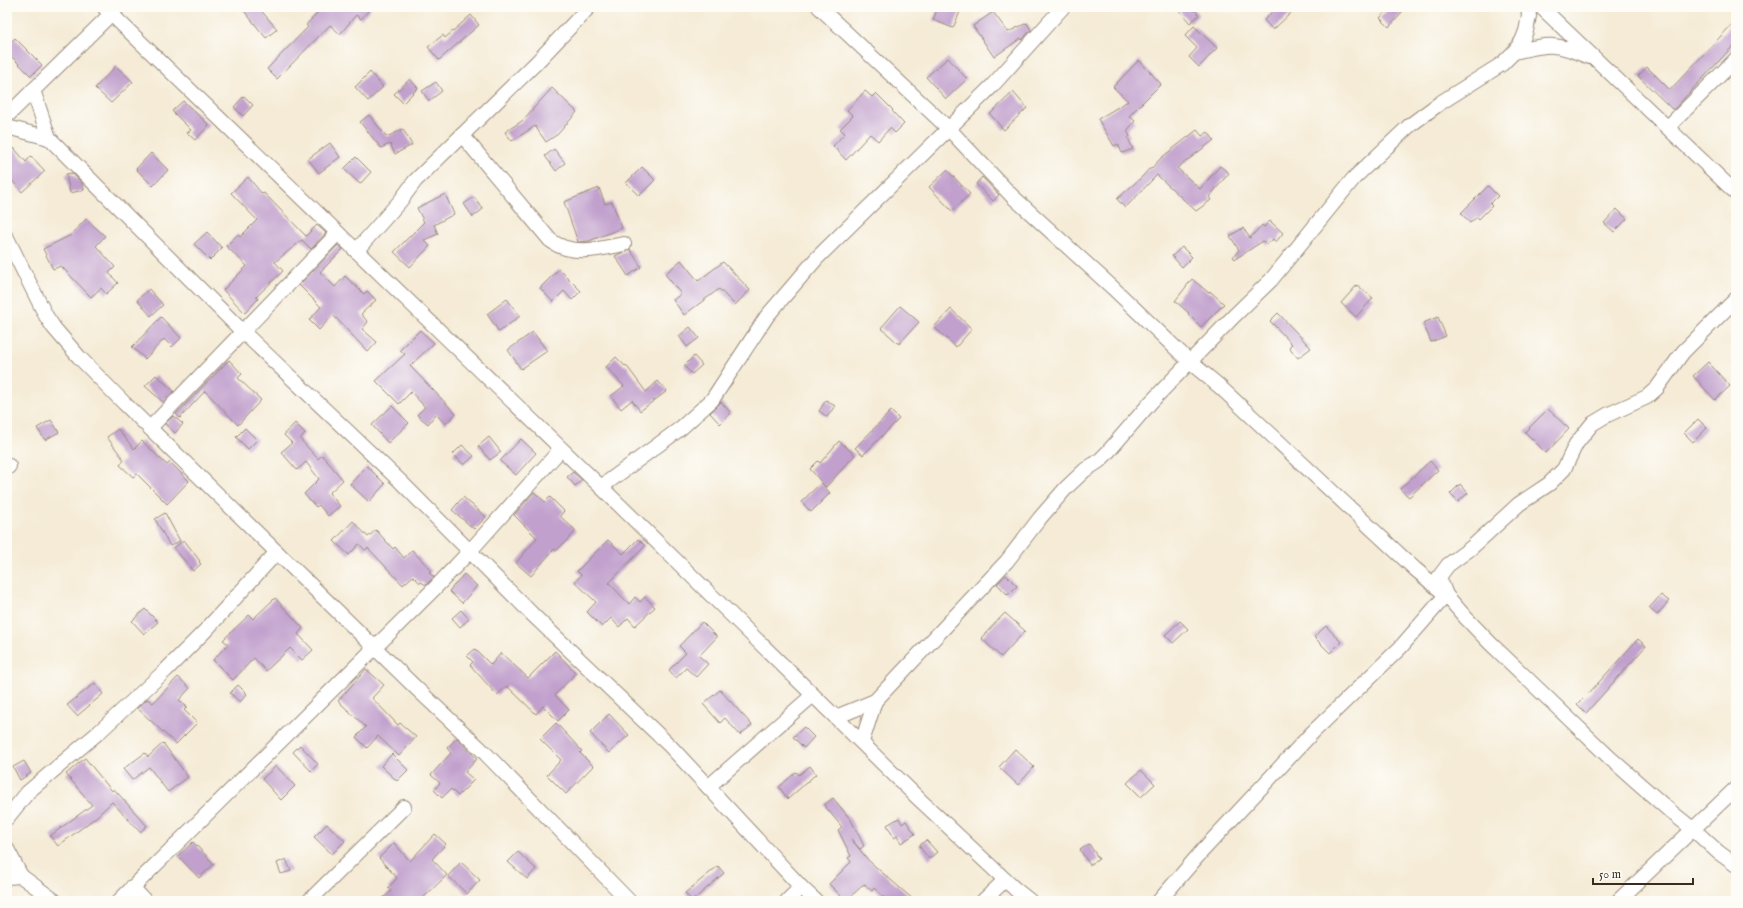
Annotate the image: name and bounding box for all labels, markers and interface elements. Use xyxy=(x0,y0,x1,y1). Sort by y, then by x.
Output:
scale bar xyxy=(1593,860,1693,886)
text: 50 m xyxy=(1599,867,1621,882)

